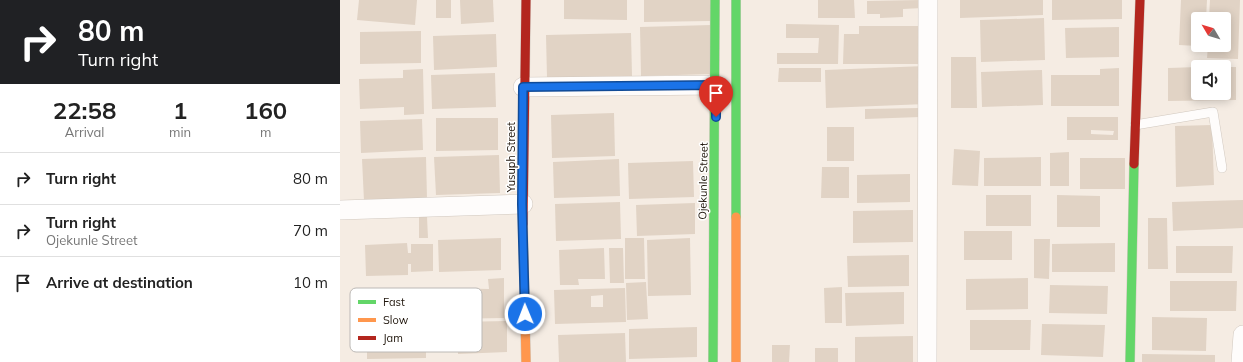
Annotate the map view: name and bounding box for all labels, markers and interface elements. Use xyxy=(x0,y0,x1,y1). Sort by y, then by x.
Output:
north arrow xyxy=(1191,12,1231,52)
map controls xyxy=(1191,12,1231,100)
text: 80 m xyxy=(78,13,144,48)
icon: right xyxy=(12,16,64,68)
text: Turn right xyxy=(78,48,158,71)
button: sound xyxy=(1191,60,1231,100)
pin xyxy=(699,76,733,117)
icon: arrive xyxy=(705,82,727,104)
text: 22:58 xyxy=(53,95,116,125)
text: 1 xyxy=(173,95,187,125)
text: 160 xyxy=(244,95,287,125)
street label: Yusuph Street xyxy=(504,122,518,193)
text: Arrival xyxy=(65,124,104,140)
text: min xyxy=(169,124,191,140)
text: m xyxy=(260,124,271,140)
street label: Ojekunle Street xyxy=(695,142,711,220)
icon: right xyxy=(12,168,34,190)
text: Turn right xyxy=(46,169,116,188)
text: 80 m xyxy=(293,169,328,188)
text: Turn right xyxy=(46,213,116,232)
icon: right xyxy=(12,220,34,242)
text: 70 m xyxy=(293,221,328,240)
text: Ojekunle Street xyxy=(46,232,138,248)
icon: arrive xyxy=(12,272,34,294)
text: Arrive at destination xyxy=(46,273,193,292)
text: 10 m xyxy=(293,273,328,292)
legend xyxy=(350,288,482,352)
position arrow xyxy=(504,293,546,335)
text: Fast xyxy=(383,295,405,309)
text: Slow xyxy=(383,313,409,327)
text: Jam xyxy=(383,331,403,345)

